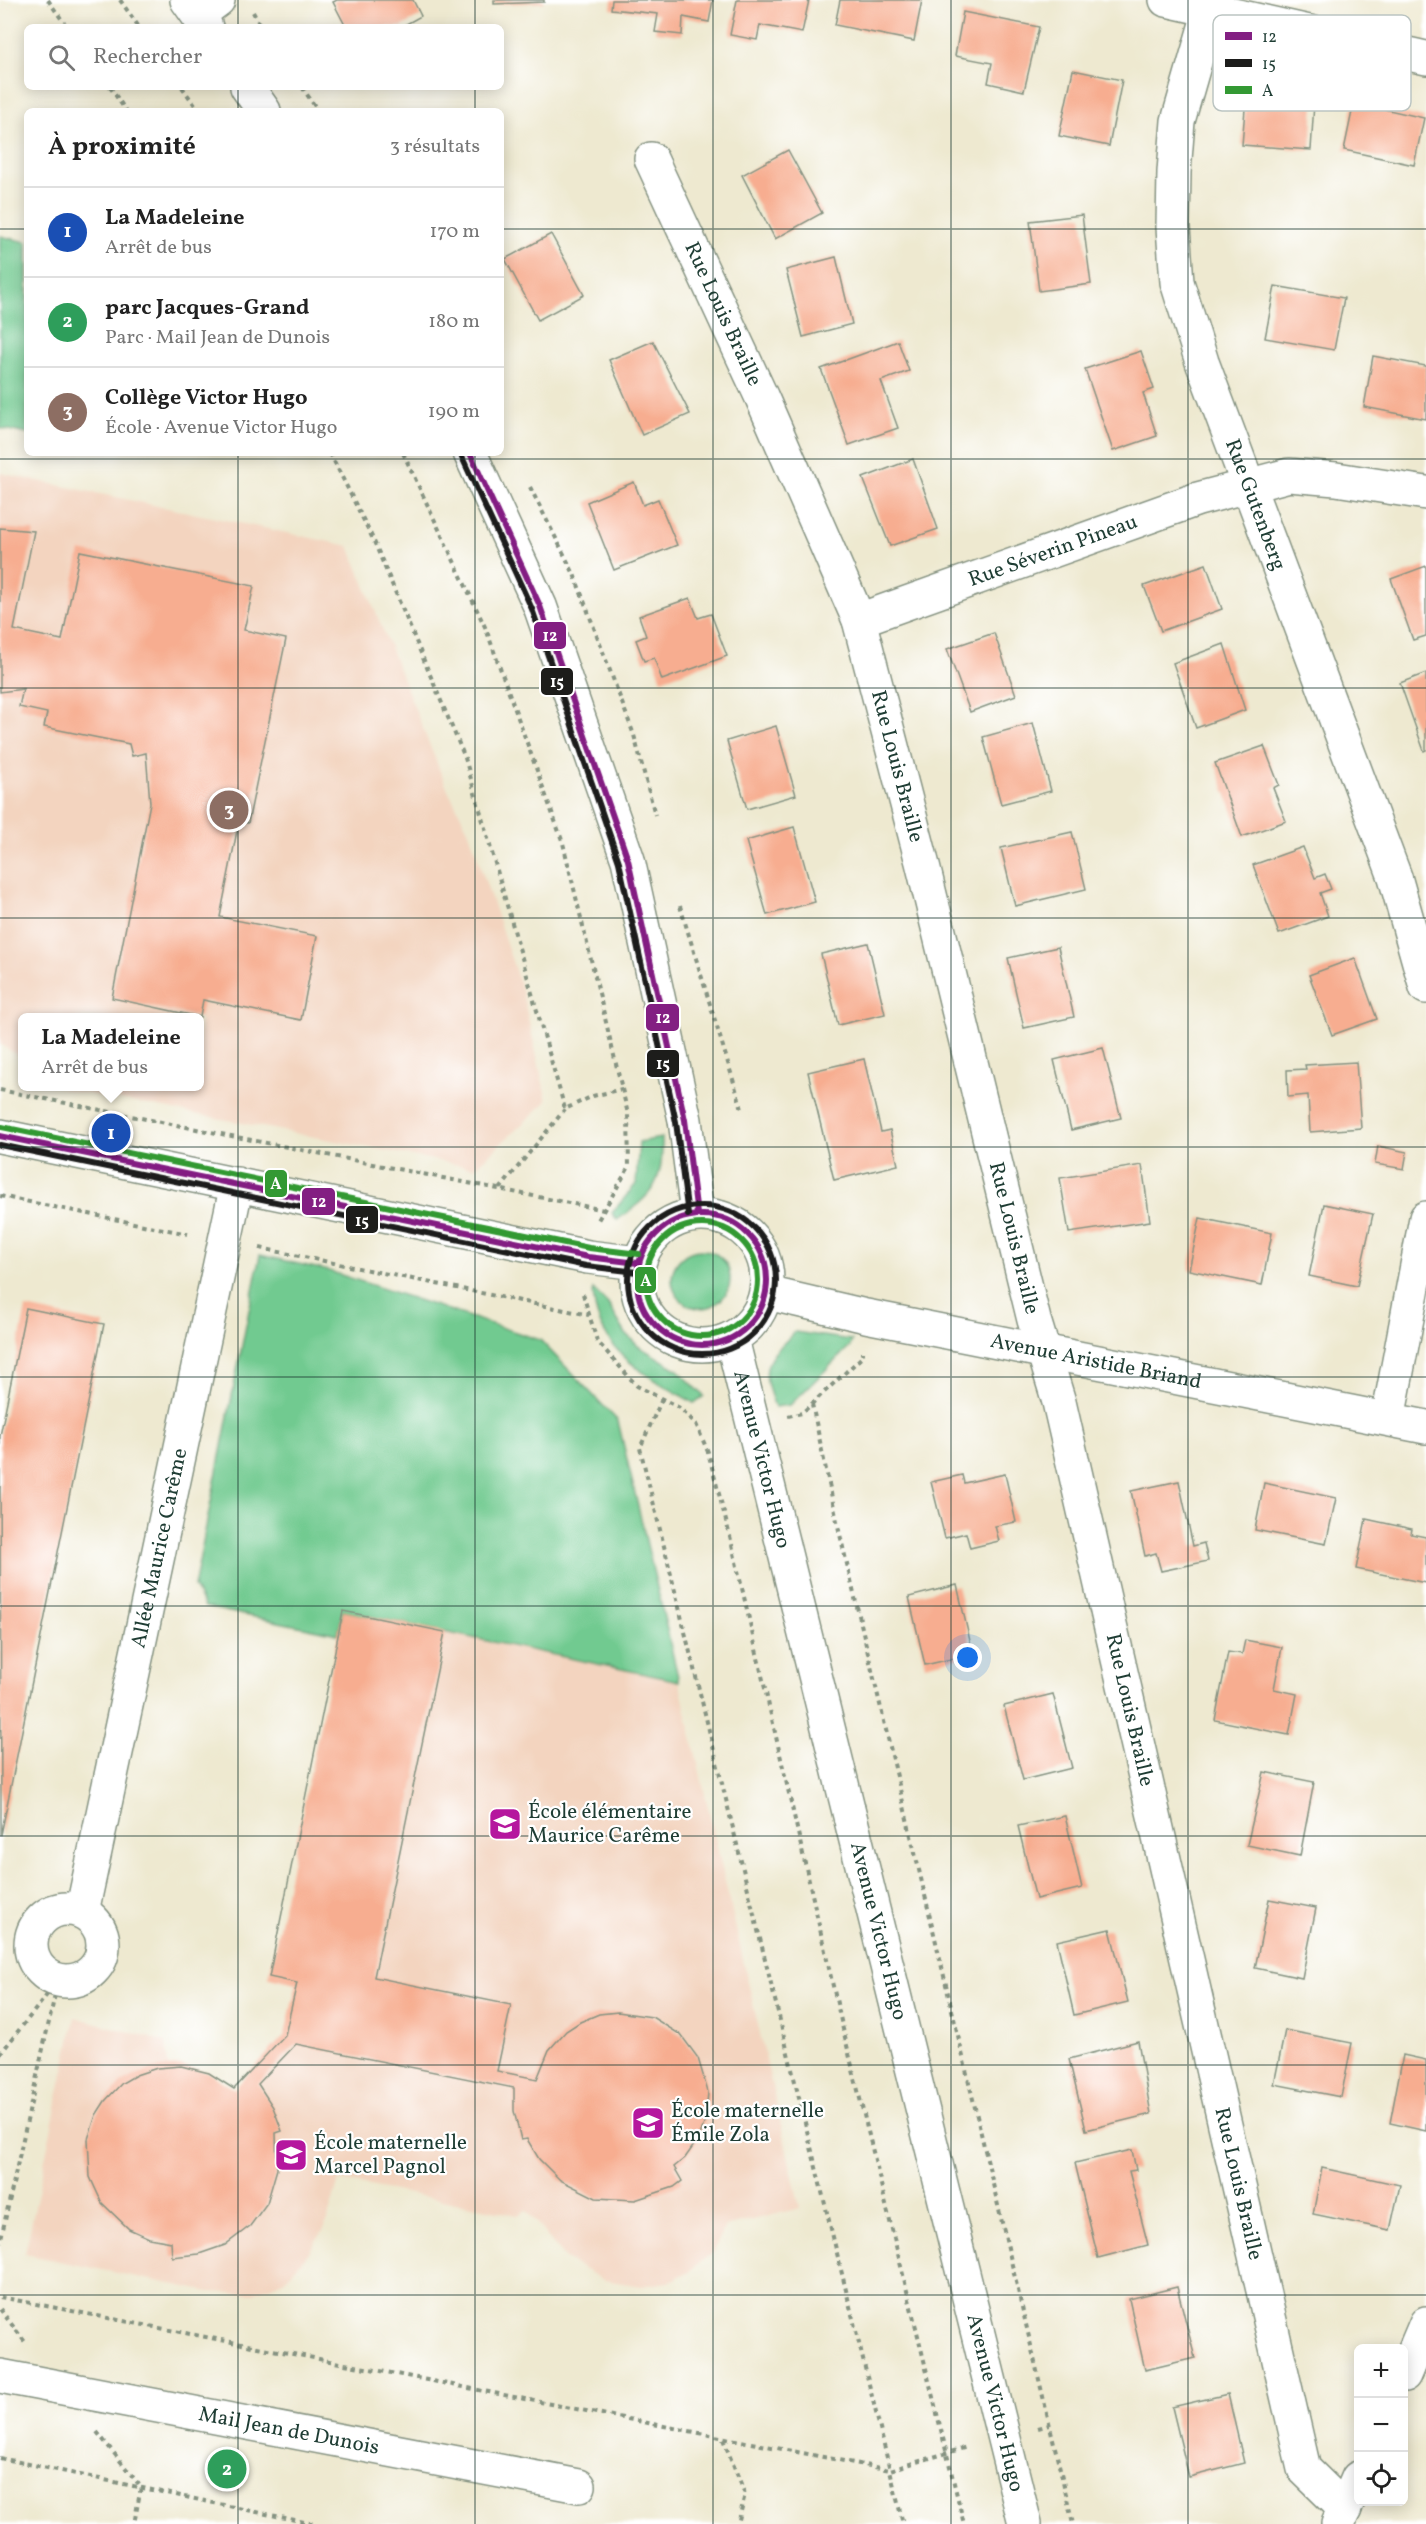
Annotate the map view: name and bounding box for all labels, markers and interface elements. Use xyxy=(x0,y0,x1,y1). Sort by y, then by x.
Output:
legend xyxy=(1213,15,1411,111)
search box xyxy=(24,24,504,90)
text: 12 xyxy=(1262,27,1277,49)
icon: search xyxy=(45,41,78,74)
text: Rechercher xyxy=(93,42,202,73)
text: 15 xyxy=(1262,54,1276,76)
text: A xyxy=(1262,81,1273,103)
text: À proximité xyxy=(48,129,196,165)
text: 3 résultats xyxy=(390,133,480,161)
text: La Madeleine xyxy=(105,203,244,234)
text: 1 xyxy=(63,218,72,246)
text: 170 m xyxy=(430,218,480,246)
text: Arrêt de bus xyxy=(105,234,212,262)
street label: Rue Louis Braille xyxy=(677,237,769,391)
text: parc Jacques-Grand xyxy=(105,293,309,324)
text: 2 xyxy=(62,308,73,336)
text: 180 m xyxy=(428,308,480,336)
text: Parc · Mail Jean de Dunois xyxy=(105,324,330,352)
text: Collège Victor Hugo xyxy=(105,383,308,414)
text: 3 xyxy=(62,398,73,426)
text: 190 m xyxy=(428,398,480,426)
text: École · Avenue Victor Hugo xyxy=(105,414,337,442)
street label: Rue Gutenberg xyxy=(1218,435,1293,575)
street label: Rue Séverin Pineau xyxy=(964,507,1142,594)
line badge: 12 xyxy=(533,621,567,650)
text: 12 xyxy=(543,626,557,648)
line badge: 15 xyxy=(540,667,574,696)
text: 15 xyxy=(550,672,564,694)
street label: Rue Louis Braille xyxy=(863,687,931,845)
pin: 3 xyxy=(210,788,248,832)
line badge: 12 xyxy=(645,1003,680,1032)
text: 12 xyxy=(656,1008,670,1030)
popup xyxy=(18,1013,204,1091)
text: La Madeleine xyxy=(41,1023,181,1054)
line badge: 15 xyxy=(646,1049,680,1078)
text: Arrêt de bus xyxy=(41,1054,148,1082)
text: 15 xyxy=(656,1054,670,1076)
pin: 1 xyxy=(92,1110,130,1156)
street label: Rue Louis Braille xyxy=(981,1159,1047,1317)
line badge: A xyxy=(264,1169,288,1198)
text: A xyxy=(270,1174,282,1196)
line badge: 12 xyxy=(301,1187,336,1216)
text: 12 xyxy=(312,1192,326,1214)
line badge: 15 xyxy=(345,1205,379,1234)
text: 15 xyxy=(355,1211,369,1233)
line badge: A xyxy=(634,1266,657,1294)
text: A xyxy=(640,1271,652,1293)
street label: Avenue Aristide Briand xyxy=(988,1326,1204,1397)
street label: Avenue Victor Hugo xyxy=(726,1367,798,1551)
street label: Allée Maurice Carême xyxy=(124,1446,195,1651)
street label: Rue Louis Braille xyxy=(1098,1631,1161,1789)
your location xyxy=(953,1643,982,1672)
place label: École élémentaire Maurice Carême xyxy=(528,1798,692,1851)
school or university icon: École élémentaire Maurice Carême xyxy=(487,1806,523,1842)
street label: Avenue Victor Hugo xyxy=(842,1839,914,2023)
place label: École maternelle Émile Zola xyxy=(671,2097,824,2150)
street label: Rue Louis Braille xyxy=(1207,2104,1270,2263)
school or university icon: École maternelle Émile Zola xyxy=(630,2105,666,2141)
place label: École maternelle Marcel Pagnol xyxy=(314,2129,467,2182)
school or university icon: École maternelle Marcel Pagnol xyxy=(273,2137,309,2173)
street label: Avenue Victor Hugo xyxy=(959,2311,1031,2495)
map controls xyxy=(1354,2344,1408,2506)
button: + xyxy=(1354,2344,1408,2398)
button: − xyxy=(1354,2398,1408,2452)
street label: Mail Jean de Dunois xyxy=(196,2400,382,2462)
pin: 2 xyxy=(208,2446,246,2492)
button: locate xyxy=(1354,2452,1408,2506)

